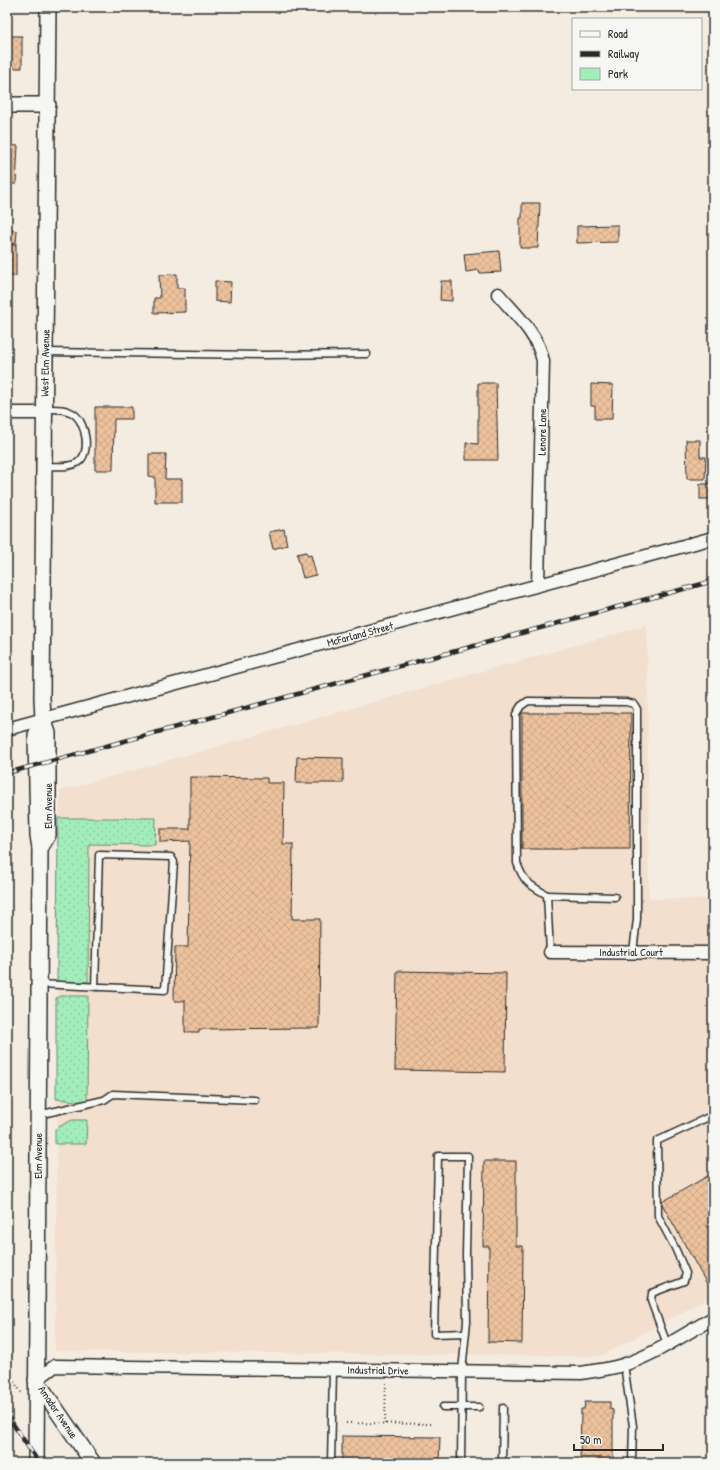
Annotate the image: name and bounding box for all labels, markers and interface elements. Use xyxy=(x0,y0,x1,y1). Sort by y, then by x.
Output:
legend xyxy=(572,18,702,90)
text: Road xyxy=(608,25,628,42)
text: Railway xyxy=(608,45,639,62)
text: Park xyxy=(608,65,628,82)
street label: West Elm Avenue xyxy=(37,329,53,397)
street label: Lenore Lane xyxy=(535,408,549,456)
street label: McFarland Street xyxy=(325,618,395,650)
street label: Elm Avenue xyxy=(41,783,55,829)
street label: Industrial Court xyxy=(599,945,663,959)
street label: Elm Avenue xyxy=(31,1133,45,1179)
street label: Industrial Drive xyxy=(347,1362,409,1378)
street label: Amador Avenue xyxy=(35,1383,81,1442)
scale bar xyxy=(574,1426,663,1452)
text: 50 m xyxy=(580,1431,601,1448)

